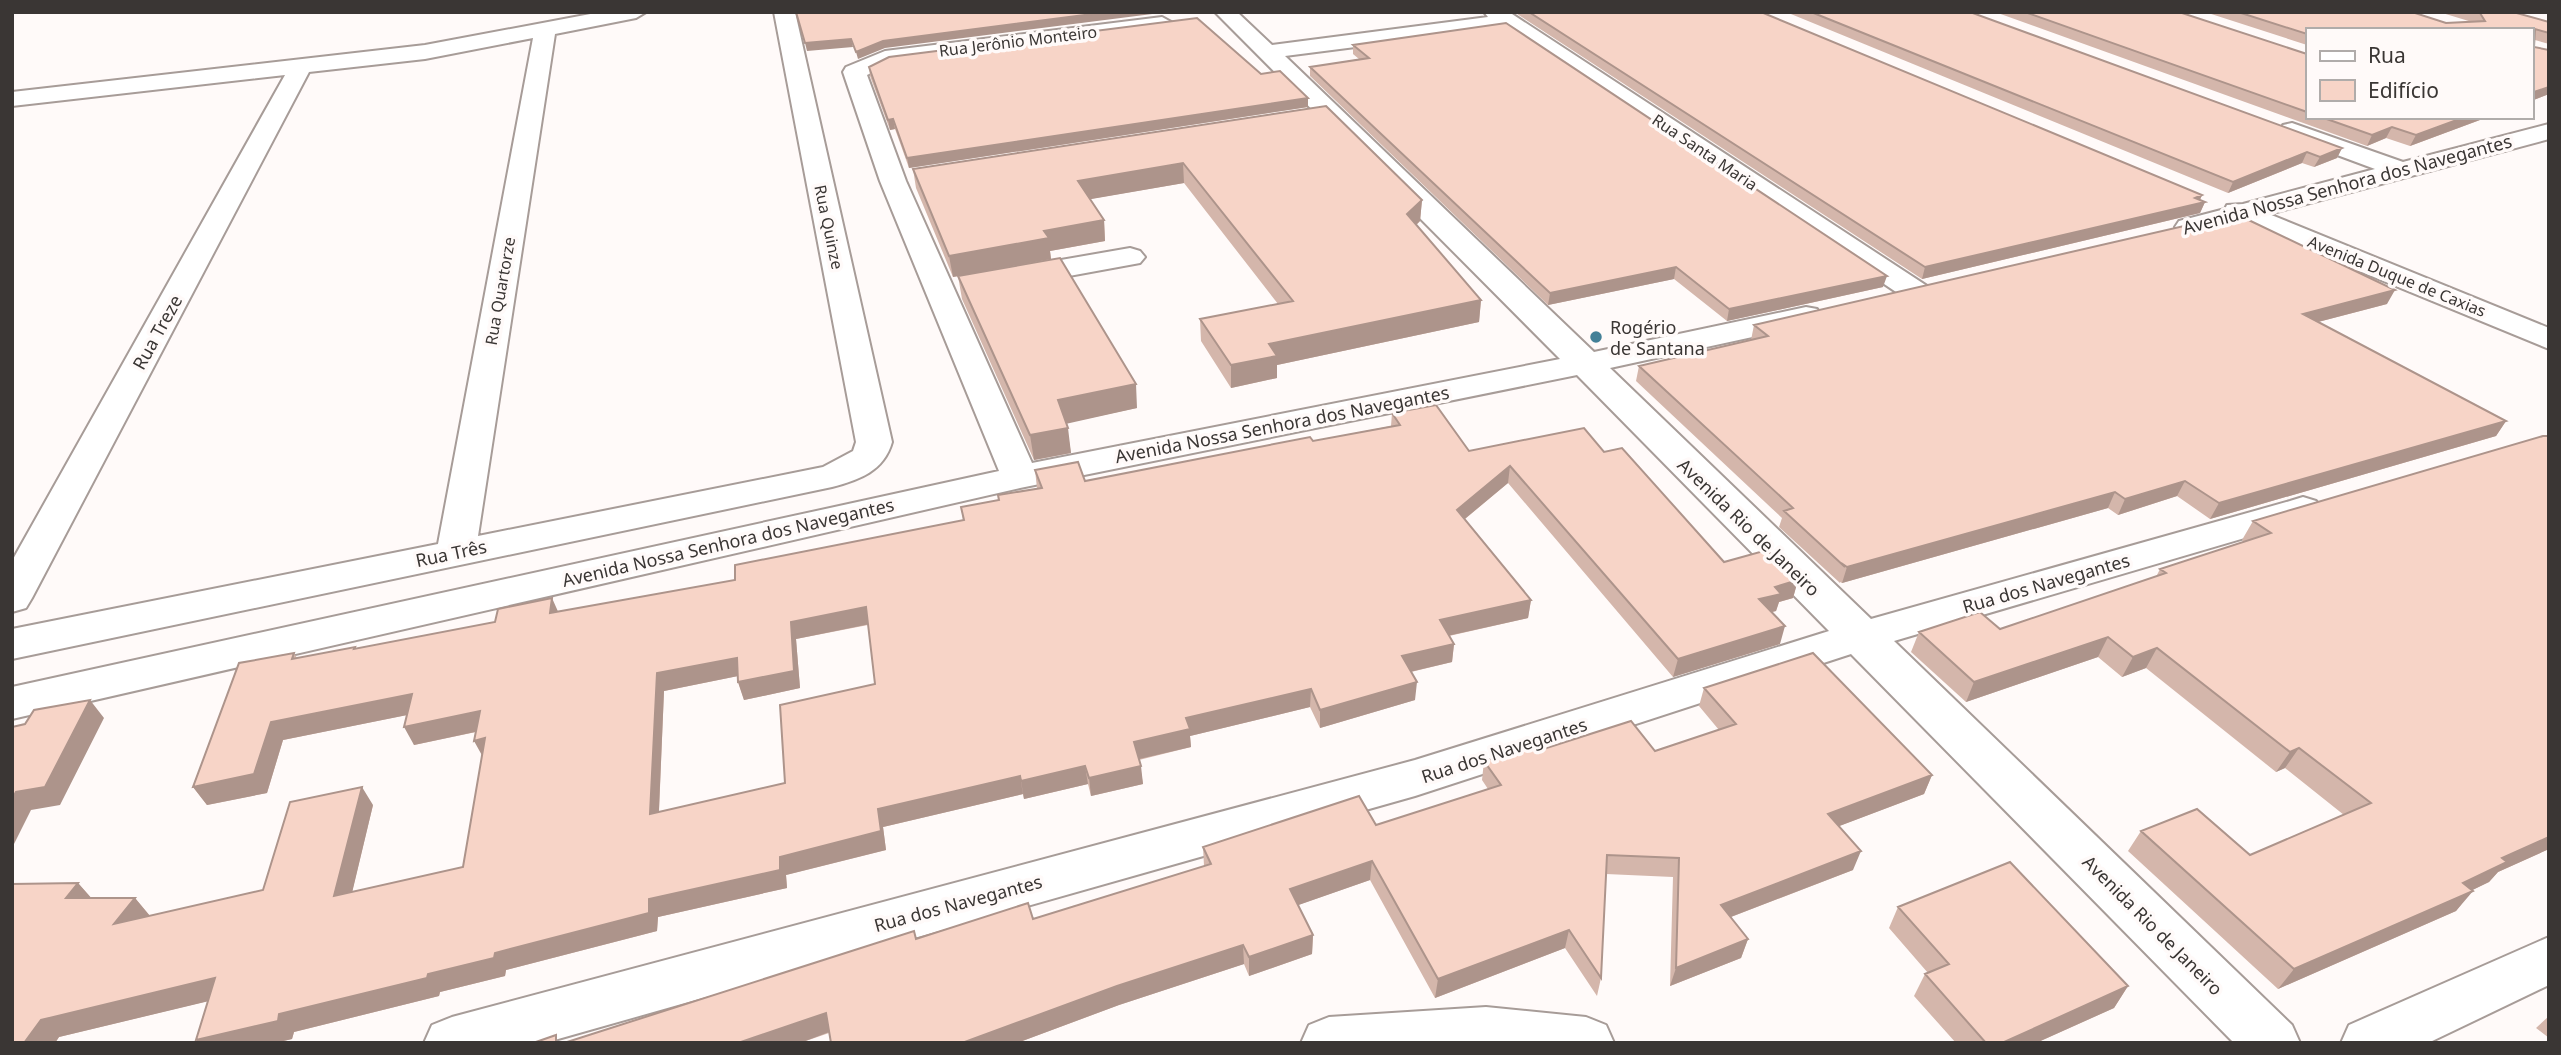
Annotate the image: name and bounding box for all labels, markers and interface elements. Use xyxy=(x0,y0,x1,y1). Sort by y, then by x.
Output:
street label: Rua Jerônio Monteiro xyxy=(938,20,1098,62)
legend xyxy=(2306,28,2533,119)
text: Rua xyxy=(2368,41,2406,69)
text: Edifício xyxy=(2368,76,2439,104)
street label: Rua Santa Maria xyxy=(1648,109,1762,195)
street label: Avenida Nossa Senhora dos Navegantes xyxy=(2180,128,2514,240)
street label: Rua Quinze xyxy=(809,183,849,271)
street label: Avenida Duque de Caxias xyxy=(2305,230,2489,322)
street label: Rua Quartorze xyxy=(480,235,520,347)
street label: Rua Treze xyxy=(127,290,187,374)
place label: Rogério de Santana xyxy=(1610,315,1705,360)
marker: Rogério de Santana xyxy=(1588,329,1604,345)
street label: Avenida Nossa Senhora dos Navegantes xyxy=(1113,380,1451,468)
street label: Avenida Rio de Janeiro xyxy=(1673,453,1825,601)
street label: Avenida Nossa Senhora dos Navegantes xyxy=(560,492,896,592)
street label: Rua Três xyxy=(413,534,489,572)
street label: Rua dos Navegantes xyxy=(1960,548,2132,618)
street label: Rua dos Navegantes xyxy=(1418,712,1590,788)
street label: Avenida Rio de Janeiro xyxy=(2078,850,2228,1000)
street label: Rua dos Navegantes xyxy=(871,869,1045,937)

